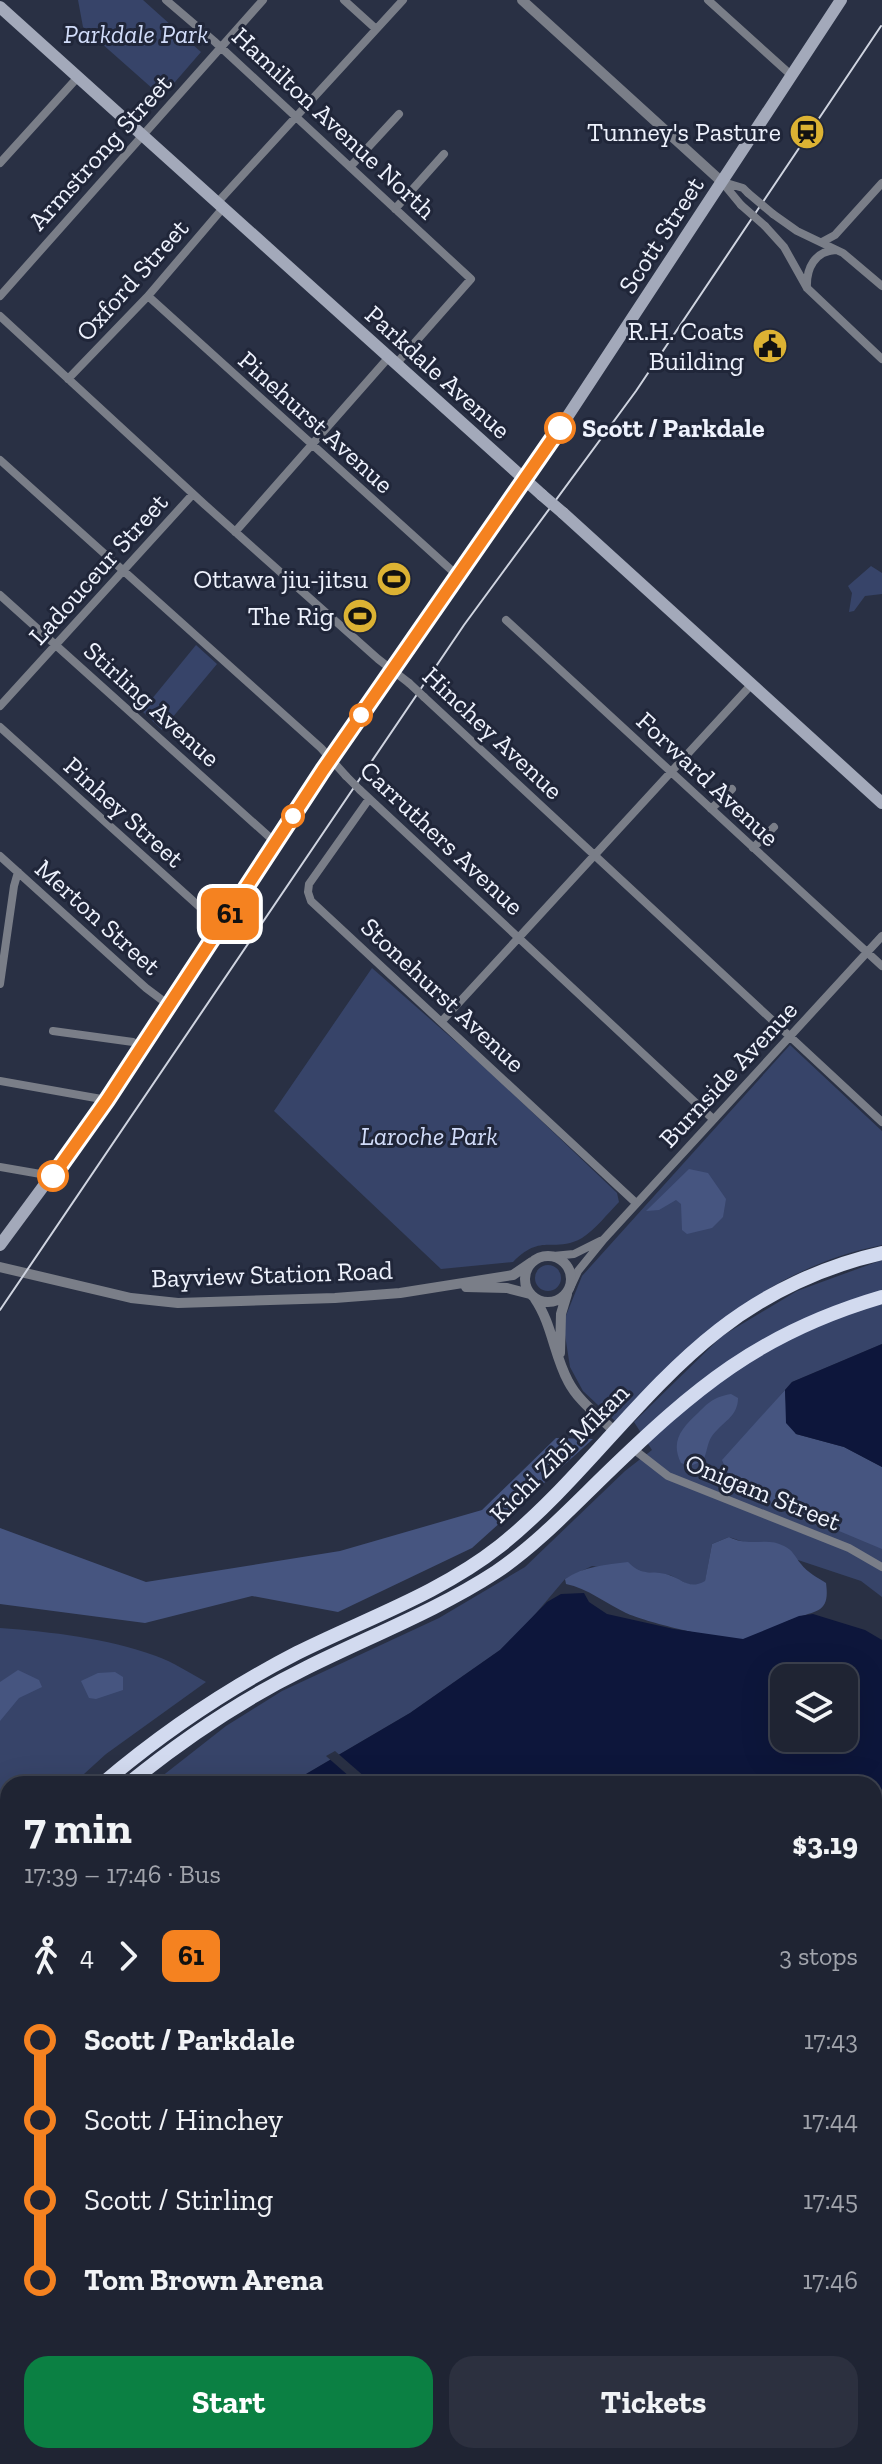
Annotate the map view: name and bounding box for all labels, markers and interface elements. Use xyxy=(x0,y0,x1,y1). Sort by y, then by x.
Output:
park label: Parkdale Park xyxy=(63,18,209,50)
street label: Hamilton Avenue North xyxy=(225,20,443,226)
street label: Armstrong Street xyxy=(22,67,179,237)
station icon: Tunney's Pasture xyxy=(788,113,826,151)
place label: Tunney's Pasture xyxy=(587,116,781,148)
street label: Scott Street xyxy=(611,170,711,299)
street label: Oxford Street xyxy=(69,212,195,348)
street label: Parkdale Avenue xyxy=(359,298,517,446)
place label: R.H. Coats Building xyxy=(628,315,744,377)
public building icon: R.H. Coats Building xyxy=(751,327,789,365)
street label: Pinehurst Avenue xyxy=(232,344,400,500)
place label: Scott / Parkdale xyxy=(582,412,765,444)
marker: Scott / Parkdale xyxy=(545,413,575,443)
street label: Ladouceur Street xyxy=(22,486,175,651)
sports icon: Ottawa jiu-jitsu xyxy=(375,560,413,598)
place label: Ottawa jiu-jitsu xyxy=(193,563,368,595)
sports icon: The Rig xyxy=(341,597,379,635)
place label: The Rig xyxy=(248,600,334,632)
street label: Stirling Avenue xyxy=(77,634,227,774)
street label: Hinchey Avenue xyxy=(416,660,570,806)
unlabelled marker xyxy=(350,704,372,726)
street label: Forward Avenue xyxy=(630,705,786,853)
street label: Pinhey Street xyxy=(57,750,191,874)
street label: Carruthers Avenue xyxy=(354,754,530,922)
unlabelled marker xyxy=(282,805,304,827)
street label: Merton Street xyxy=(29,852,168,982)
line badge: 61 xyxy=(194,888,266,940)
text: 61 xyxy=(217,897,243,930)
street label: Stonehurst Avenue xyxy=(354,911,532,1079)
street label: Burnside Avenue xyxy=(652,994,804,1154)
park label: Laroche Park xyxy=(360,1120,498,1152)
unlabelled marker xyxy=(38,1161,68,1191)
street label: Bayview Station Road xyxy=(151,1254,393,1294)
street label: Kichi Zībī Mīkan xyxy=(483,1376,636,1529)
street label: Onigam Street xyxy=(681,1446,846,1538)
map controls xyxy=(770,1664,858,1752)
button: layers xyxy=(770,1664,858,1752)
text: 7 min xyxy=(24,1801,132,1854)
text: $3.19 xyxy=(792,1826,858,1862)
text: 17:39 – 17:46 · Bus xyxy=(24,1858,221,1890)
icon: walk xyxy=(24,1934,68,1978)
icon: forward xyxy=(106,1934,150,1978)
text: 61 xyxy=(178,1939,204,1972)
text: 4 xyxy=(80,1940,94,1972)
text: 3 stops xyxy=(779,1940,858,1972)
text: Scott / Parkdale xyxy=(84,2022,295,2058)
text: 17:43 xyxy=(804,2024,858,2056)
text: Scott / Hinchey xyxy=(84,2102,283,2138)
text: 17:44 xyxy=(802,2104,858,2136)
text: Scott / Stirling xyxy=(84,2182,273,2218)
text: 17:45 xyxy=(803,2184,858,2216)
text: Tom Brown Arena xyxy=(84,2262,324,2298)
text: 17:46 xyxy=(803,2264,858,2296)
button: Start xyxy=(24,2356,433,2448)
button: Tickets xyxy=(449,2356,858,2448)

